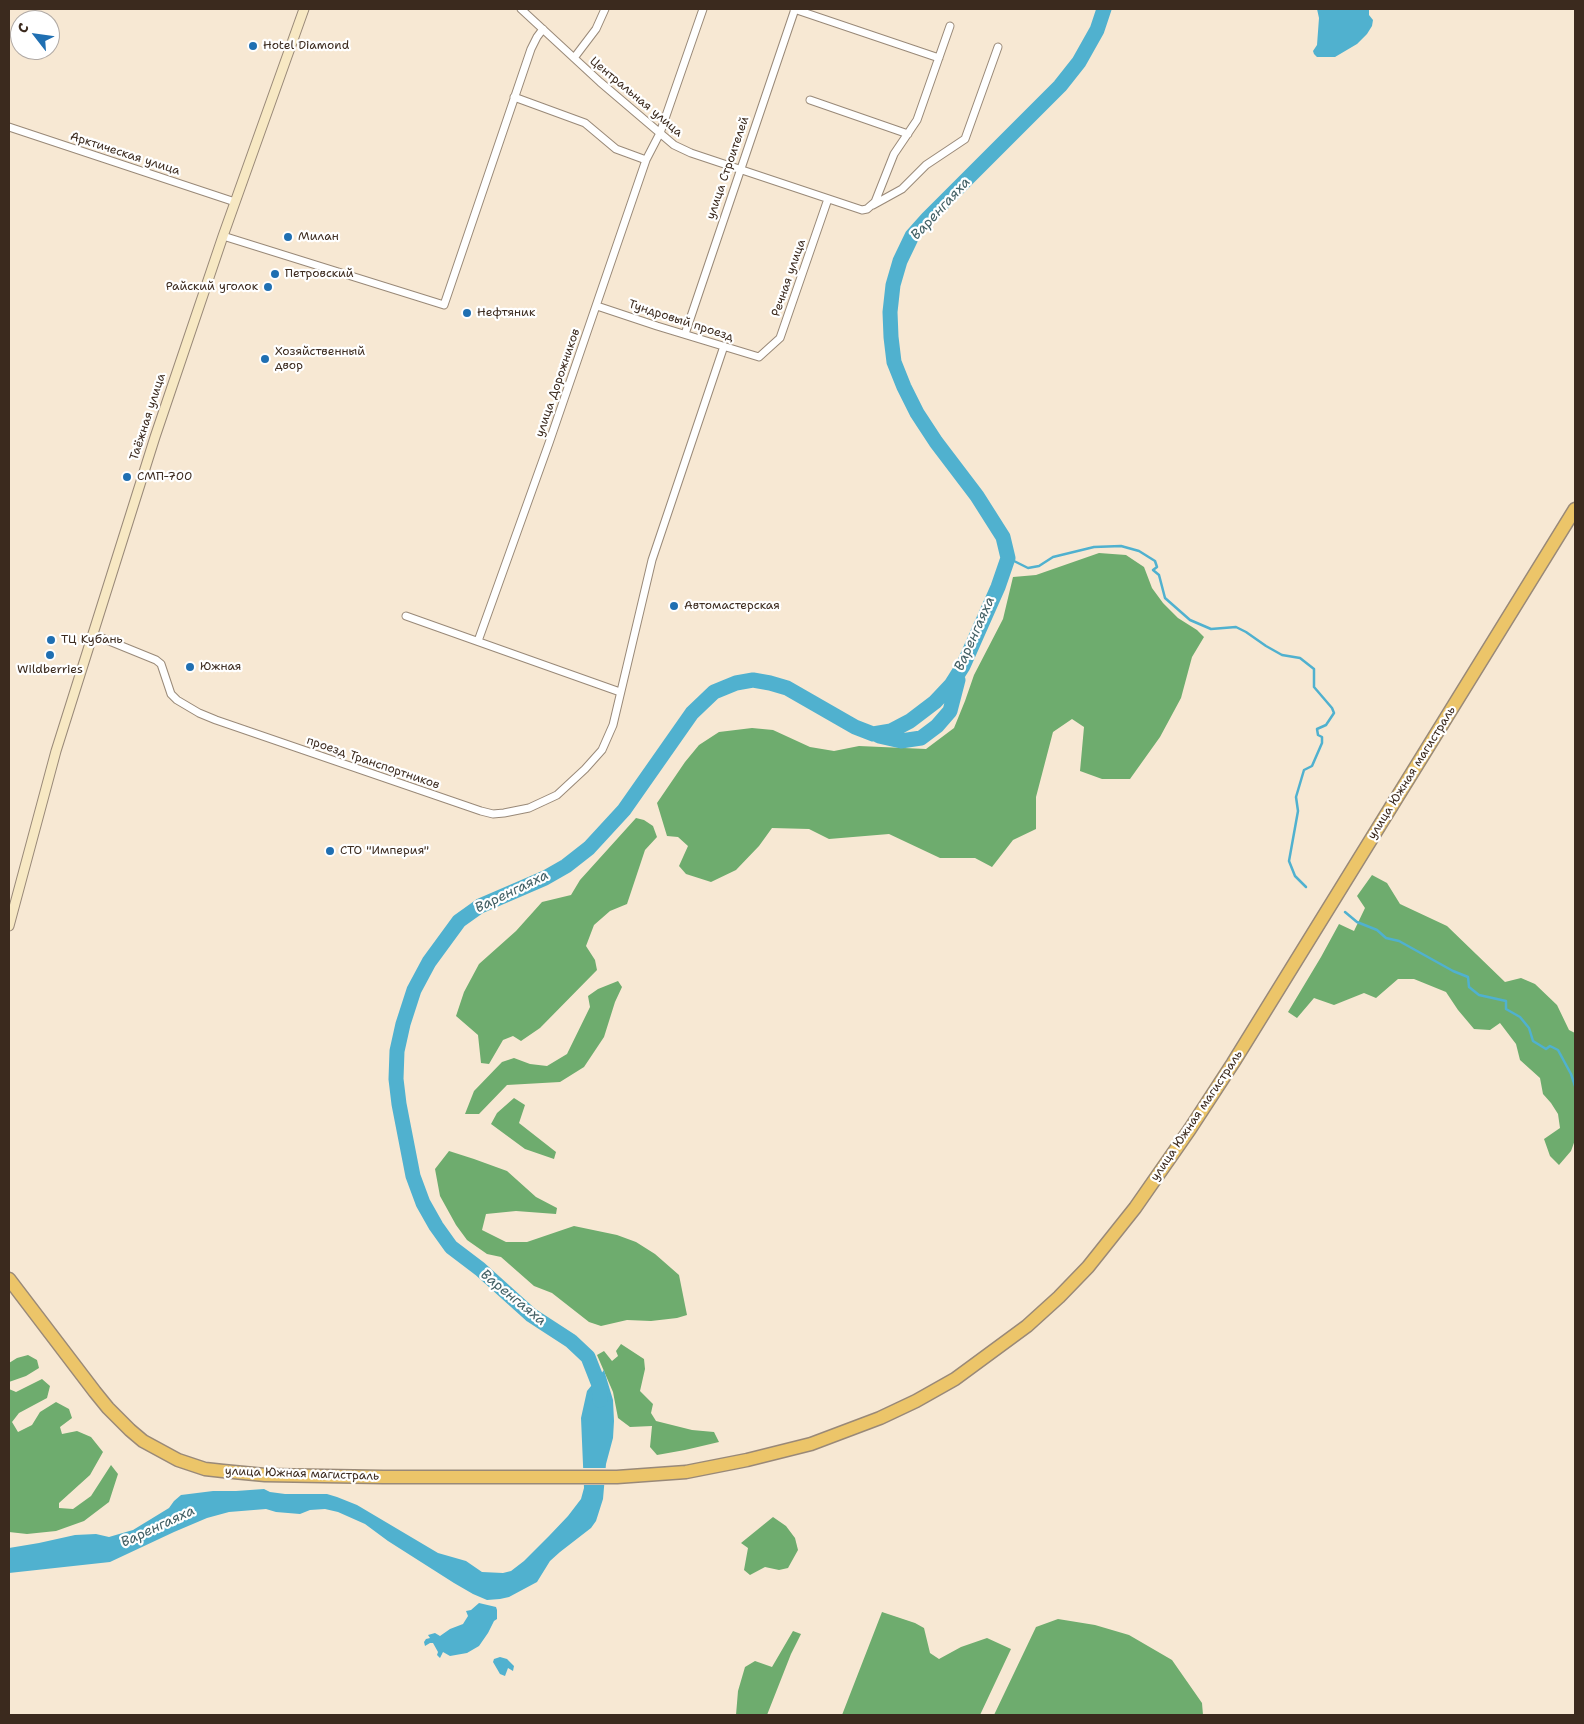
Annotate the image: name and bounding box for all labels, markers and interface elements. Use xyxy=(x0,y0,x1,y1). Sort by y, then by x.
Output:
north arrow xyxy=(10,10,60,60)
text: С xyxy=(13,20,33,36)
place label: Hotel Diamond xyxy=(263,39,349,53)
marker: Hotel Diamond xyxy=(247,40,259,52)
street label: Центральная улица xyxy=(587,54,685,140)
street label: улица Строителей xyxy=(704,115,752,221)
street label: Арктическая улица xyxy=(68,129,182,179)
water label: Варенгаяха xyxy=(908,174,974,244)
place label: Милан xyxy=(298,230,339,244)
marker: Милан xyxy=(282,231,294,243)
street label: Речная улица xyxy=(769,237,809,319)
place label: Петровский xyxy=(285,267,354,281)
marker: Петровский xyxy=(269,268,281,280)
place label: Райский уголок xyxy=(166,280,258,294)
marker: Райский уголок xyxy=(262,281,274,293)
street label: Тундровый проезд xyxy=(626,297,736,345)
place label: Нефтяник xyxy=(477,306,535,320)
marker: Нефтяник xyxy=(461,307,473,319)
street label: улица Дорожников xyxy=(533,327,583,439)
place label: Хозяйственный двор xyxy=(275,345,365,373)
marker: Хозяйственный двор xyxy=(259,353,271,365)
street label: Таёжная улица xyxy=(127,372,169,462)
place label: СМП-700 xyxy=(137,470,192,484)
marker: СМП-700 xyxy=(121,471,133,483)
water label: Варенгаяха xyxy=(951,594,999,674)
place label: Автомастерская xyxy=(684,599,780,613)
marker: Автомастерская xyxy=(668,600,680,612)
place label: ТЦ Кубань xyxy=(61,633,123,647)
marker: ТЦ Кубань xyxy=(45,634,57,646)
marker: Wildberries xyxy=(44,649,56,661)
place label: Южная xyxy=(200,660,241,674)
marker: Южная xyxy=(184,661,196,673)
place label: Wildberries xyxy=(17,663,83,677)
street label: улица Южная магистраль xyxy=(1365,704,1459,842)
street label: проезд Транспортников xyxy=(305,733,441,793)
place label: СТО "Империя" xyxy=(340,844,429,858)
marker: СТО "Империя" xyxy=(324,845,336,857)
water label: Варенгаяха xyxy=(473,867,551,917)
street label: улица Южная магистраль xyxy=(1148,1048,1246,1184)
water label: Варенгаяха xyxy=(477,1266,549,1330)
street label: улица Южная магистраль xyxy=(225,1464,379,1484)
water label: Варенгаяха xyxy=(118,1503,198,1551)

